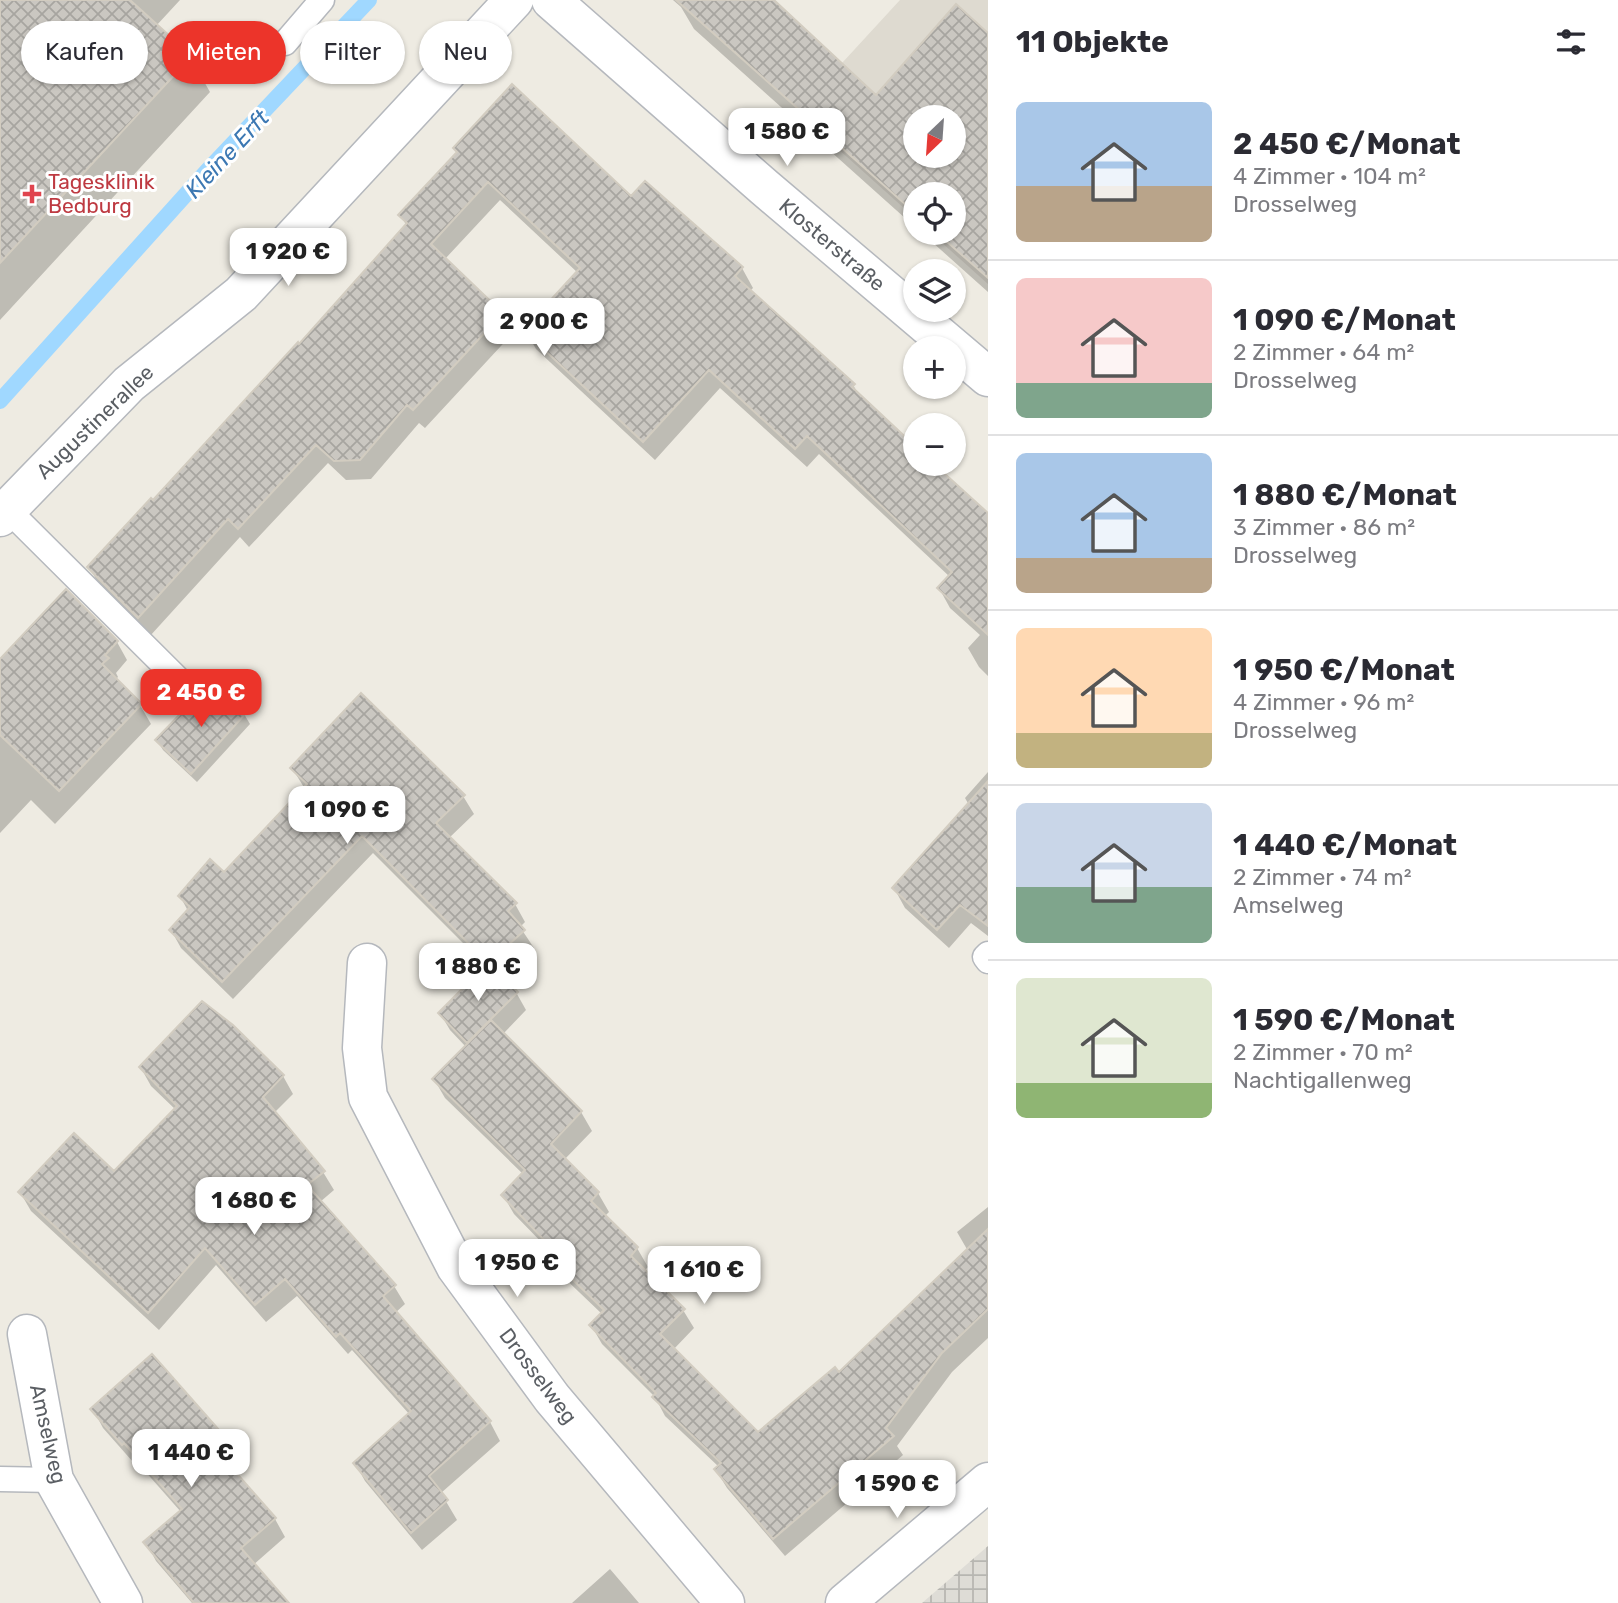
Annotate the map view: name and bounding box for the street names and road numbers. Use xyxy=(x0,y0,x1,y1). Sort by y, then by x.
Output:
street label: Klosterstraße xyxy=(774,193,890,296)
street label: Augustinerallee xyxy=(31,359,158,484)
street label: Drosselweg xyxy=(494,1323,583,1429)
street label: Amselweg xyxy=(25,1382,72,1486)

